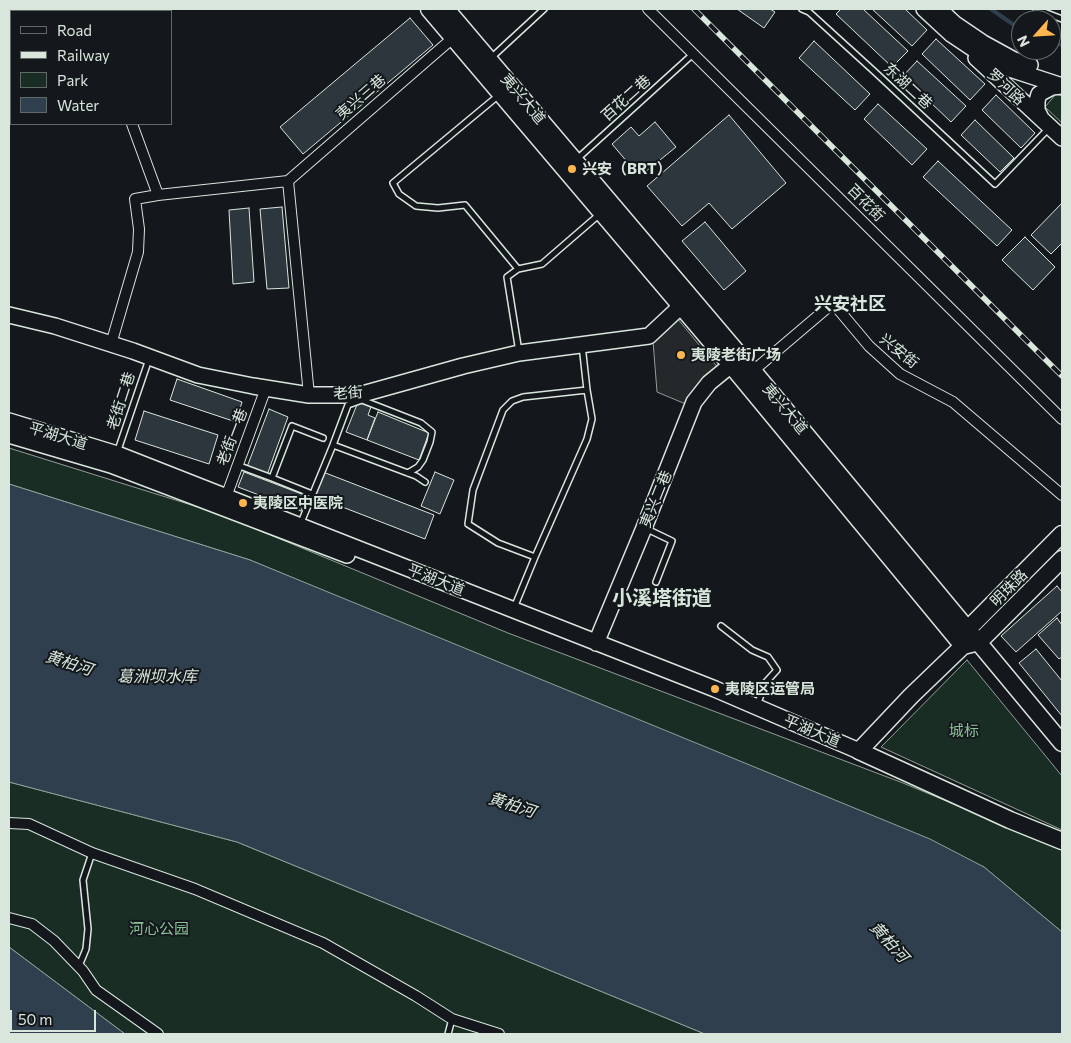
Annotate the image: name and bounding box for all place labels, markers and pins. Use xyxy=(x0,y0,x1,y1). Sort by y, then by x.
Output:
place label: 兴安（BRT） xyxy=(582,160,672,178)
marker: 兴安（BRT） xyxy=(566,163,578,175)
place label: 夷陵老街广场 xyxy=(691,346,781,364)
marker: 夷陵老街广场 xyxy=(675,349,687,361)
place label: 夷陵区中医院 xyxy=(253,494,343,512)
marker: 夷陵区中医院 xyxy=(237,497,249,509)
place label: 夷陵区运管局 xyxy=(725,680,815,698)
marker: 夷陵区运管局 xyxy=(709,683,721,695)

